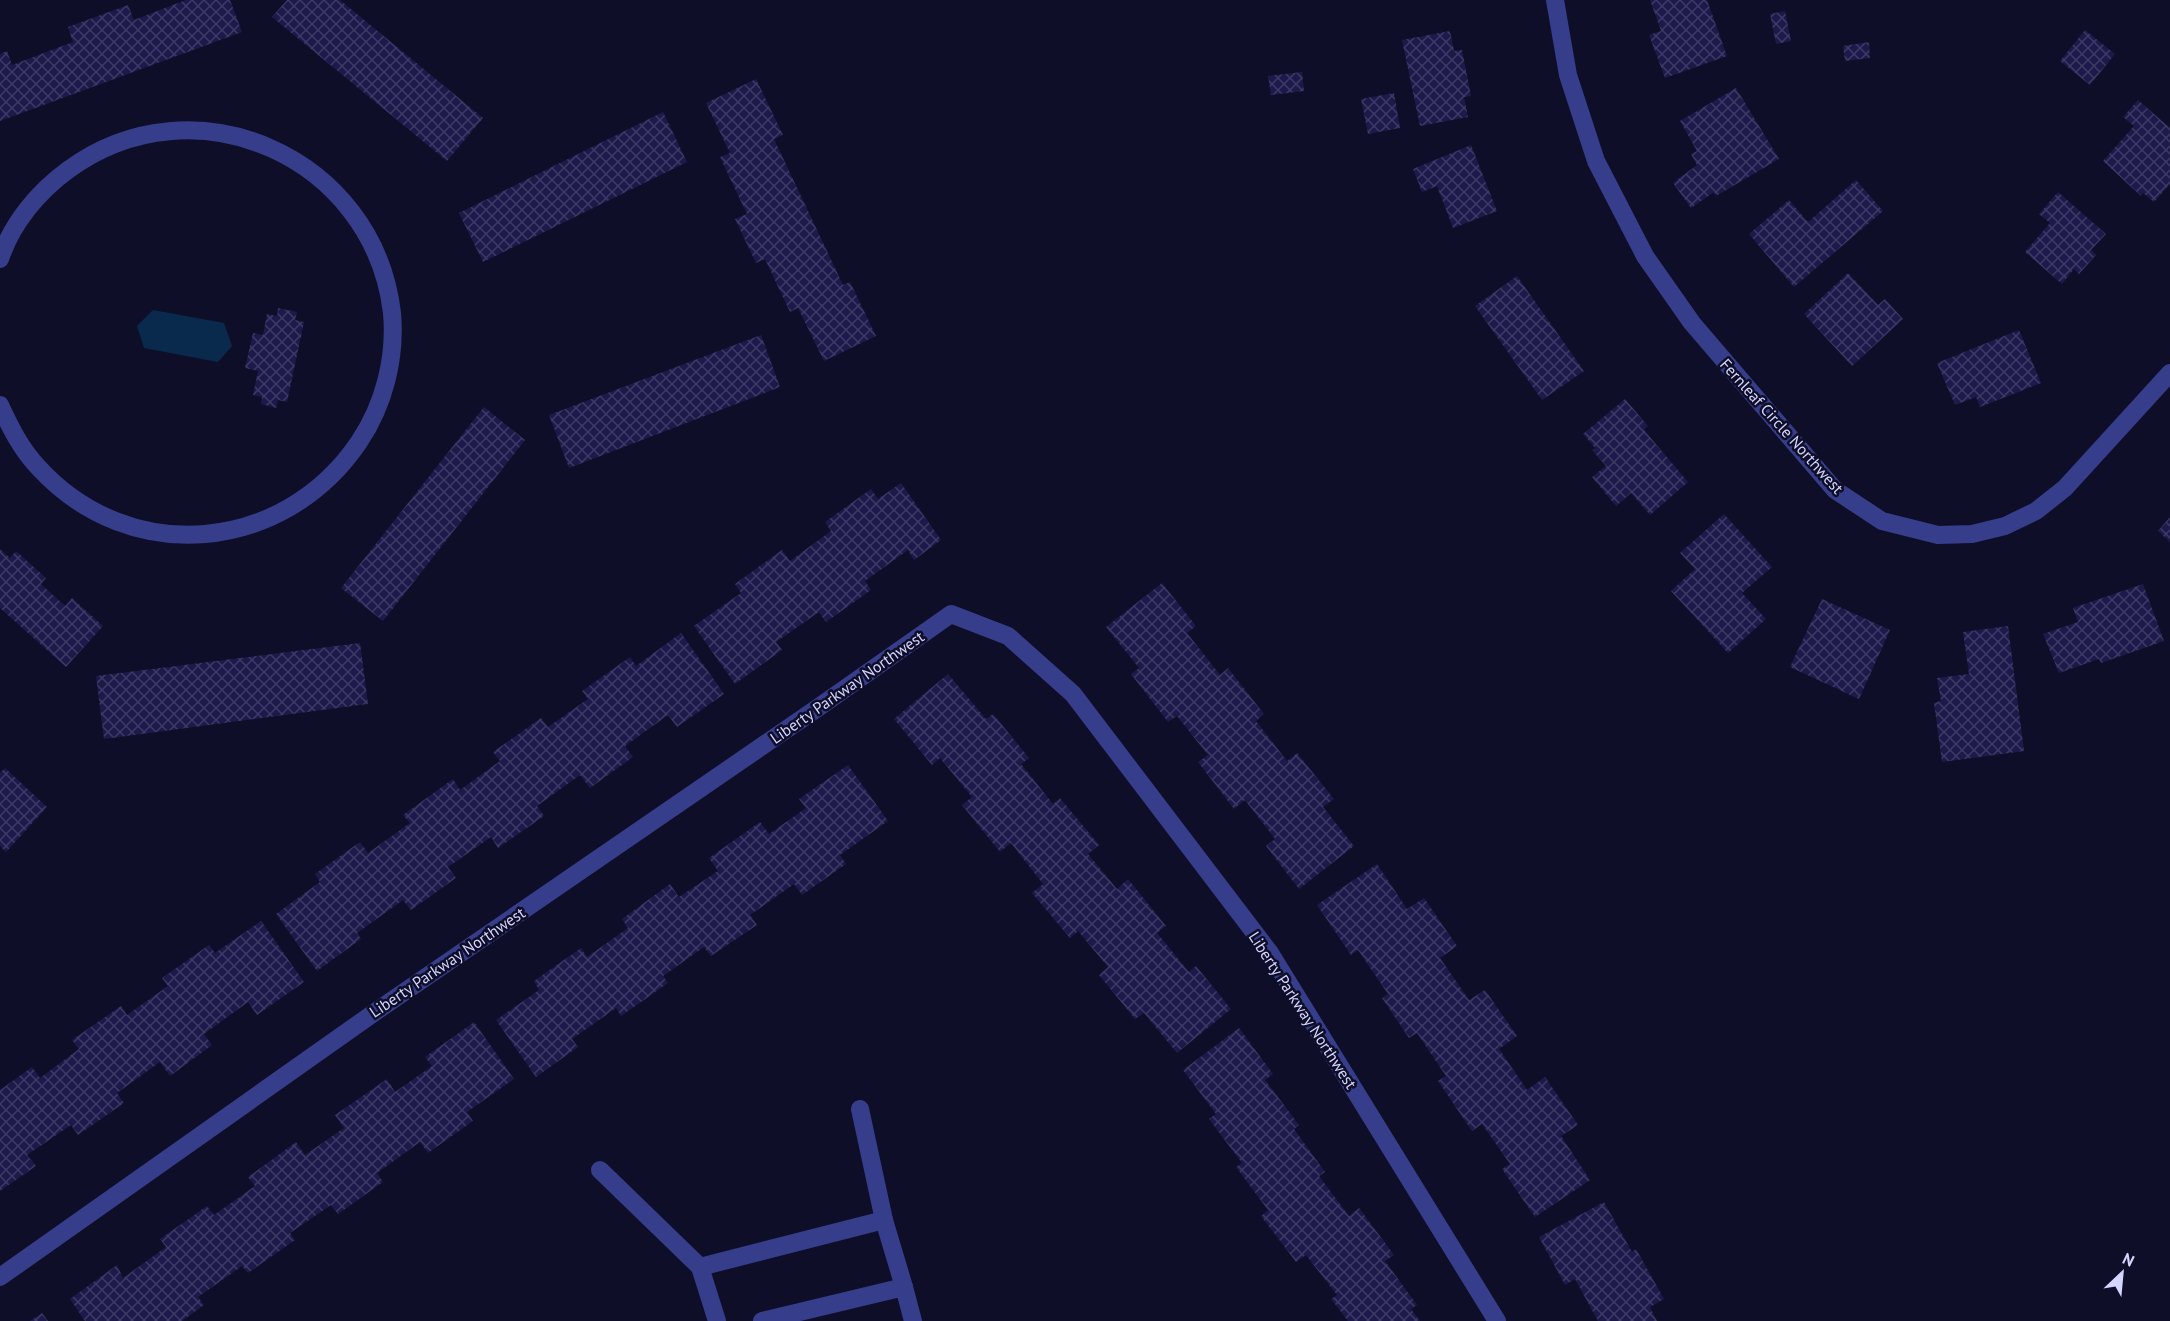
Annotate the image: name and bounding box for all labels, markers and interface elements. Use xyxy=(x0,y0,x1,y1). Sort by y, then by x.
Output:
street label: Fernleaf Circle Northwest xyxy=(1716,354,1848,498)
street label: Liberty Parkway Northwest xyxy=(766,626,928,748)
street label: Liberty Parkway Northwest xyxy=(365,902,529,1022)
street label: Liberty Parkway Northwest xyxy=(1245,928,1362,1093)
north arrow xyxy=(2092,1243,2152,1303)
text: N xyxy=(2119,1248,2138,1271)

